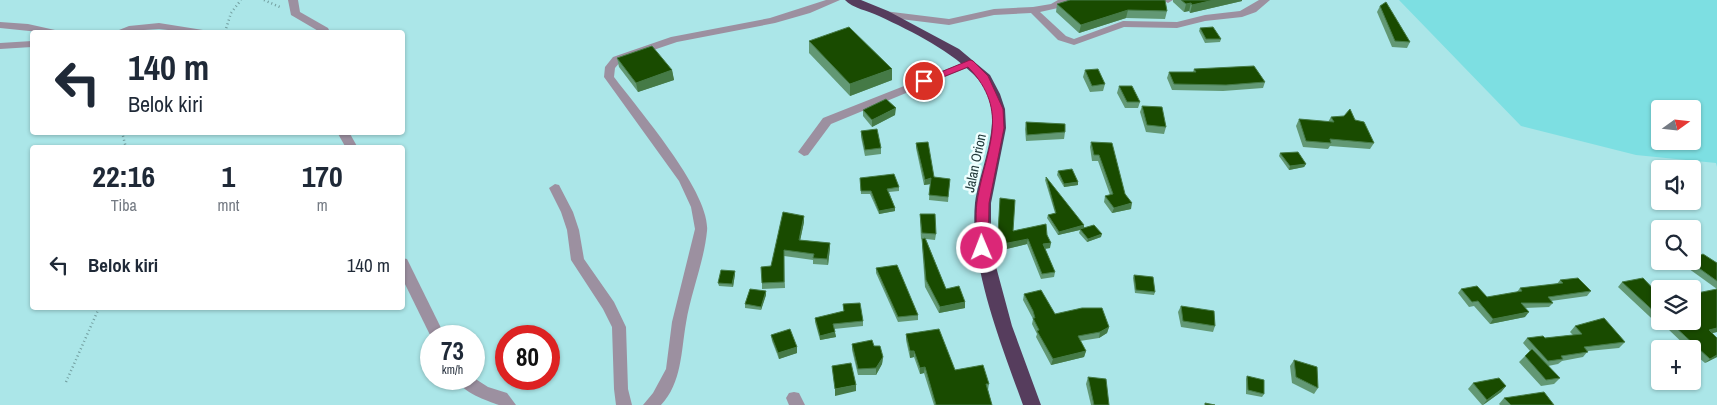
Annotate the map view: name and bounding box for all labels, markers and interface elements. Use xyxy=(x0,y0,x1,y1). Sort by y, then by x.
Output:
text: 140 m xyxy=(128,44,209,91)
icon: left xyxy=(45,50,110,115)
pin xyxy=(903,60,945,102)
icon: arrive xyxy=(910,67,938,95)
text: Belok kiri xyxy=(128,89,203,119)
north arrow xyxy=(1651,100,1701,150)
map controls xyxy=(1651,100,1701,390)
street label: Jalan Orion xyxy=(960,132,990,194)
text: 22:16 xyxy=(92,156,155,196)
text: 1 xyxy=(222,156,235,196)
text: 170 xyxy=(302,156,343,196)
button: sound xyxy=(1651,160,1701,210)
text: Tiba xyxy=(111,194,137,216)
text: mnt xyxy=(217,194,239,216)
text: m xyxy=(317,194,328,216)
button: search xyxy=(1651,220,1701,270)
position arrow xyxy=(955,221,1007,273)
icon: left xyxy=(45,251,73,279)
text: Belok kiri xyxy=(88,252,158,278)
text: 140 m xyxy=(347,252,390,278)
button: layers xyxy=(1651,280,1701,330)
speed limit sign: 80 xyxy=(495,325,560,390)
text: 73 xyxy=(441,334,464,368)
button: + xyxy=(1651,340,1701,390)
text: km/h xyxy=(442,362,463,378)

